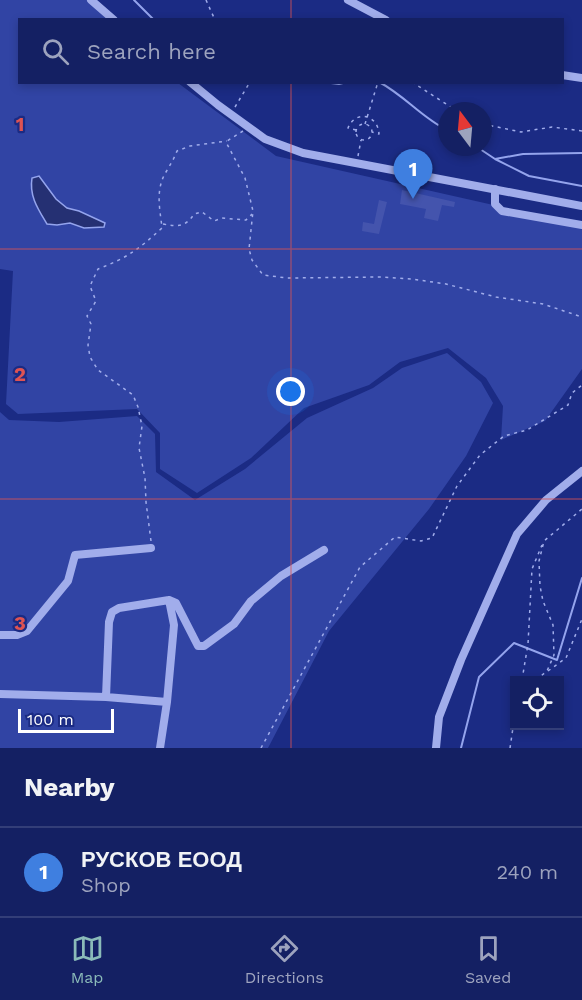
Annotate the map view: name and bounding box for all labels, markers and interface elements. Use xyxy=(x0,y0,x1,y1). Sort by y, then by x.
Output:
search box xyxy=(18,18,564,84)
icon: search xyxy=(39,35,72,68)
text: Search here xyxy=(87,39,216,64)
north arrow xyxy=(438,102,492,156)
text: 1 xyxy=(16,112,24,136)
pin: 1 xyxy=(394,150,432,199)
text: 2 xyxy=(14,362,26,386)
your location xyxy=(276,377,305,406)
text: 3 xyxy=(14,611,26,635)
map controls xyxy=(510,676,564,730)
button: locate xyxy=(510,676,564,730)
scale bar xyxy=(18,706,114,734)
text: 100 m xyxy=(27,710,74,729)
text: Nearby xyxy=(24,772,115,802)
text: РУСКОВ ЕООД xyxy=(81,847,242,872)
text: 1 xyxy=(39,860,48,884)
text: 240 m xyxy=(496,860,558,884)
text: Shop xyxy=(81,873,131,897)
tab: Map xyxy=(71,932,104,987)
tab: Directions xyxy=(245,932,324,987)
tab: Saved xyxy=(465,932,511,987)

